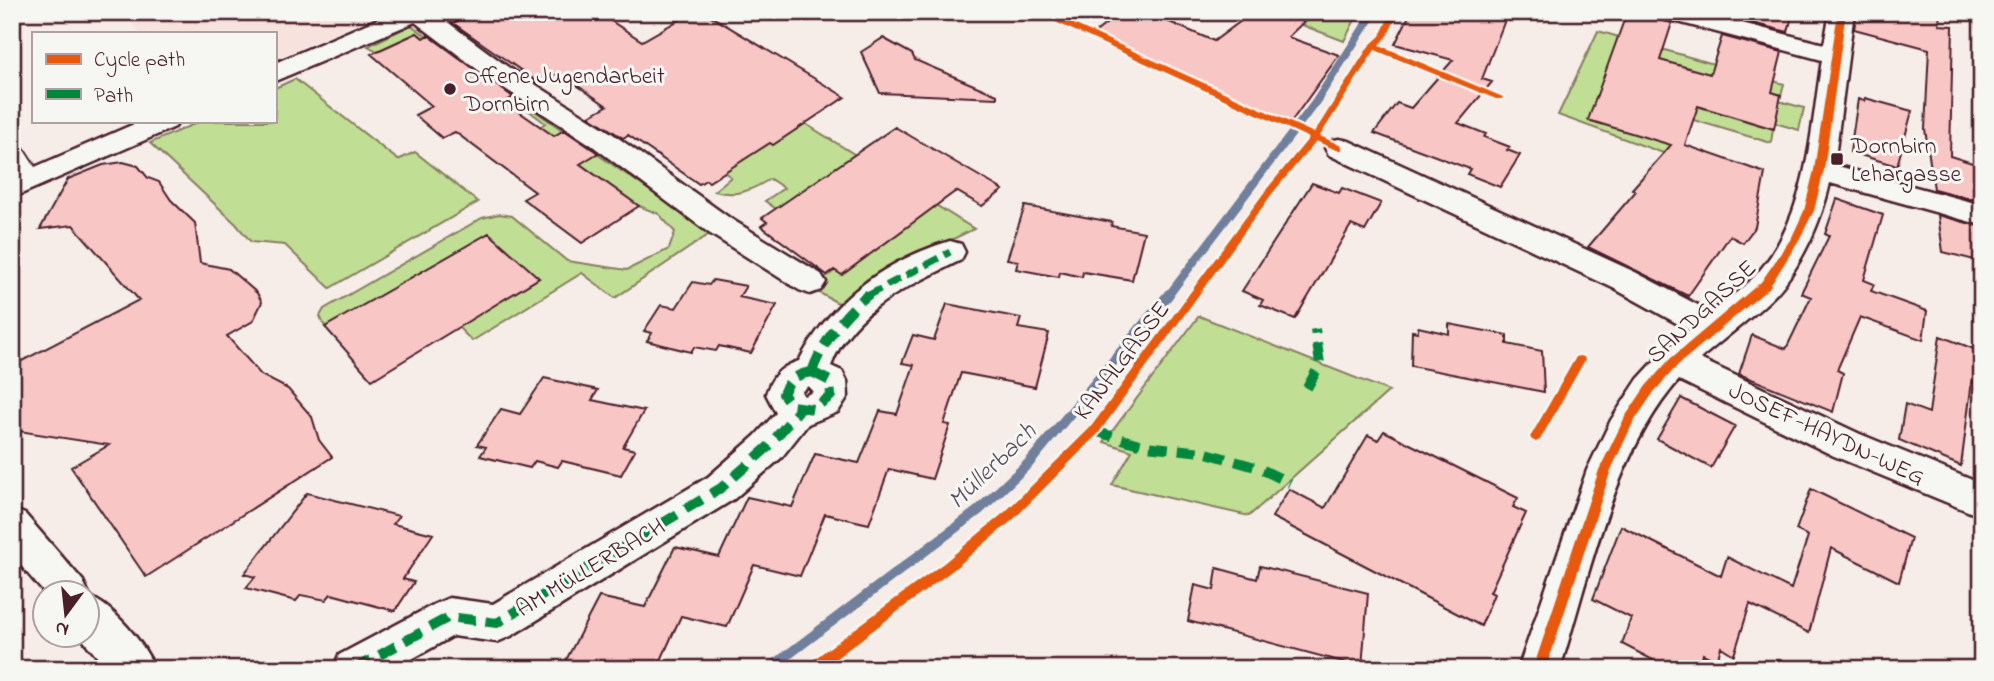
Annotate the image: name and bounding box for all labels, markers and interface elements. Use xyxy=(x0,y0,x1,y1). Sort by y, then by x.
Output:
legend xyxy=(32,32,276,122)
text: Cycle path xyxy=(94,46,185,78)
place label: Offene Jugendarbeit Dornbirn xyxy=(463,60,665,123)
marker: Offene Jugendarbeit Dornbirn xyxy=(442,81,458,97)
text: Path xyxy=(94,82,133,112)
place label: Dornbirn Lehargasse xyxy=(1850,130,1962,193)
marker: Dornbirn Lehargasse xyxy=(1829,151,1845,167)
street label: SANDGASSE xyxy=(1640,253,1766,373)
street label: KANALGASSE xyxy=(1066,294,1180,429)
street label: JOSEF-HAYDN-WEG xyxy=(1722,374,1930,496)
water label: Müllerbach xyxy=(940,415,1047,519)
street label: AM MÜLLERBACH xyxy=(510,511,673,628)
north arrow xyxy=(32,580,102,650)
text: N xyxy=(52,613,72,643)

